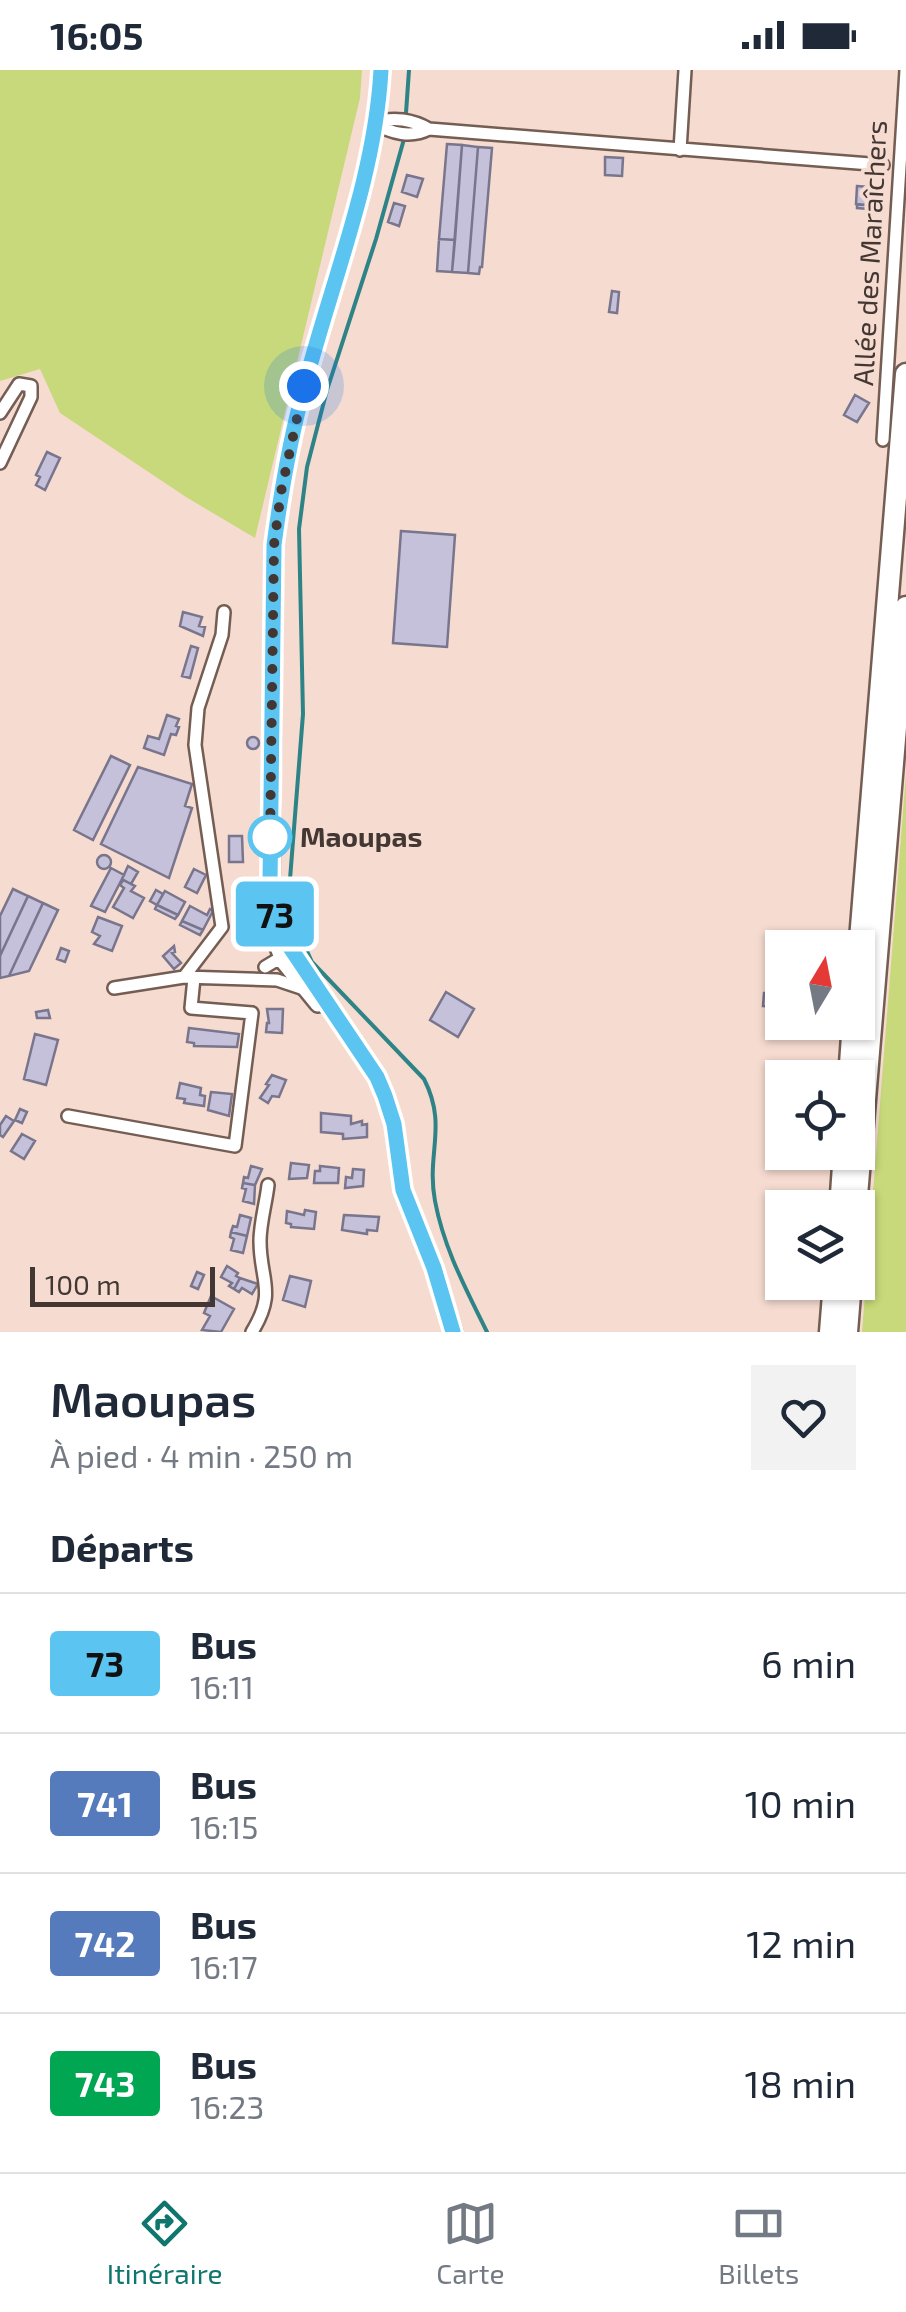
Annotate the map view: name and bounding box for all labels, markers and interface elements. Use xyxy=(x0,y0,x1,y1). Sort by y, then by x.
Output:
text: 16:05 xyxy=(50,12,144,58)
street label: Allée des Maraîchers xyxy=(845,119,893,387)
your location xyxy=(279,361,329,411)
marker: Maoupas xyxy=(249,816,291,858)
place label: Maoupas xyxy=(300,819,422,853)
line badge: 73 xyxy=(230,882,320,946)
text: 73 xyxy=(256,893,294,935)
north arrow xyxy=(765,930,875,1040)
map controls xyxy=(765,930,875,1300)
button: locate xyxy=(765,1060,875,1170)
button: layers xyxy=(765,1190,875,1300)
scale bar xyxy=(30,1262,215,1306)
text: 100 m xyxy=(45,1267,121,1301)
button: heart xyxy=(751,1365,856,1470)
text: Maoupas xyxy=(50,1369,256,1427)
text: À pied · 4 min · 250 m xyxy=(50,1436,353,1474)
text: Départs xyxy=(50,1524,194,1570)
text: Bus xyxy=(190,1621,257,1667)
text: 6 min xyxy=(761,1640,856,1686)
text: 73 xyxy=(86,1642,124,1684)
text: 16:11 xyxy=(190,1667,254,1705)
text: Bus xyxy=(190,1761,257,1807)
text: 10 min xyxy=(745,1780,856,1826)
text: 741 xyxy=(77,1782,133,1824)
text: 16:15 xyxy=(190,1807,258,1845)
text: Bus xyxy=(190,1901,257,1947)
text: 12 min xyxy=(746,1920,856,1966)
text: 742 xyxy=(74,1922,136,1964)
text: 16:17 xyxy=(190,1947,258,1985)
text: Bus xyxy=(190,2041,257,2087)
text: 18 min xyxy=(745,2060,856,2106)
text: 743 xyxy=(75,2062,135,2104)
text: 16:23 xyxy=(190,2087,264,2125)
tab: Itinéraire xyxy=(107,2196,223,2290)
tab: Carte xyxy=(436,2196,505,2290)
tab: Billets xyxy=(718,2196,799,2290)

